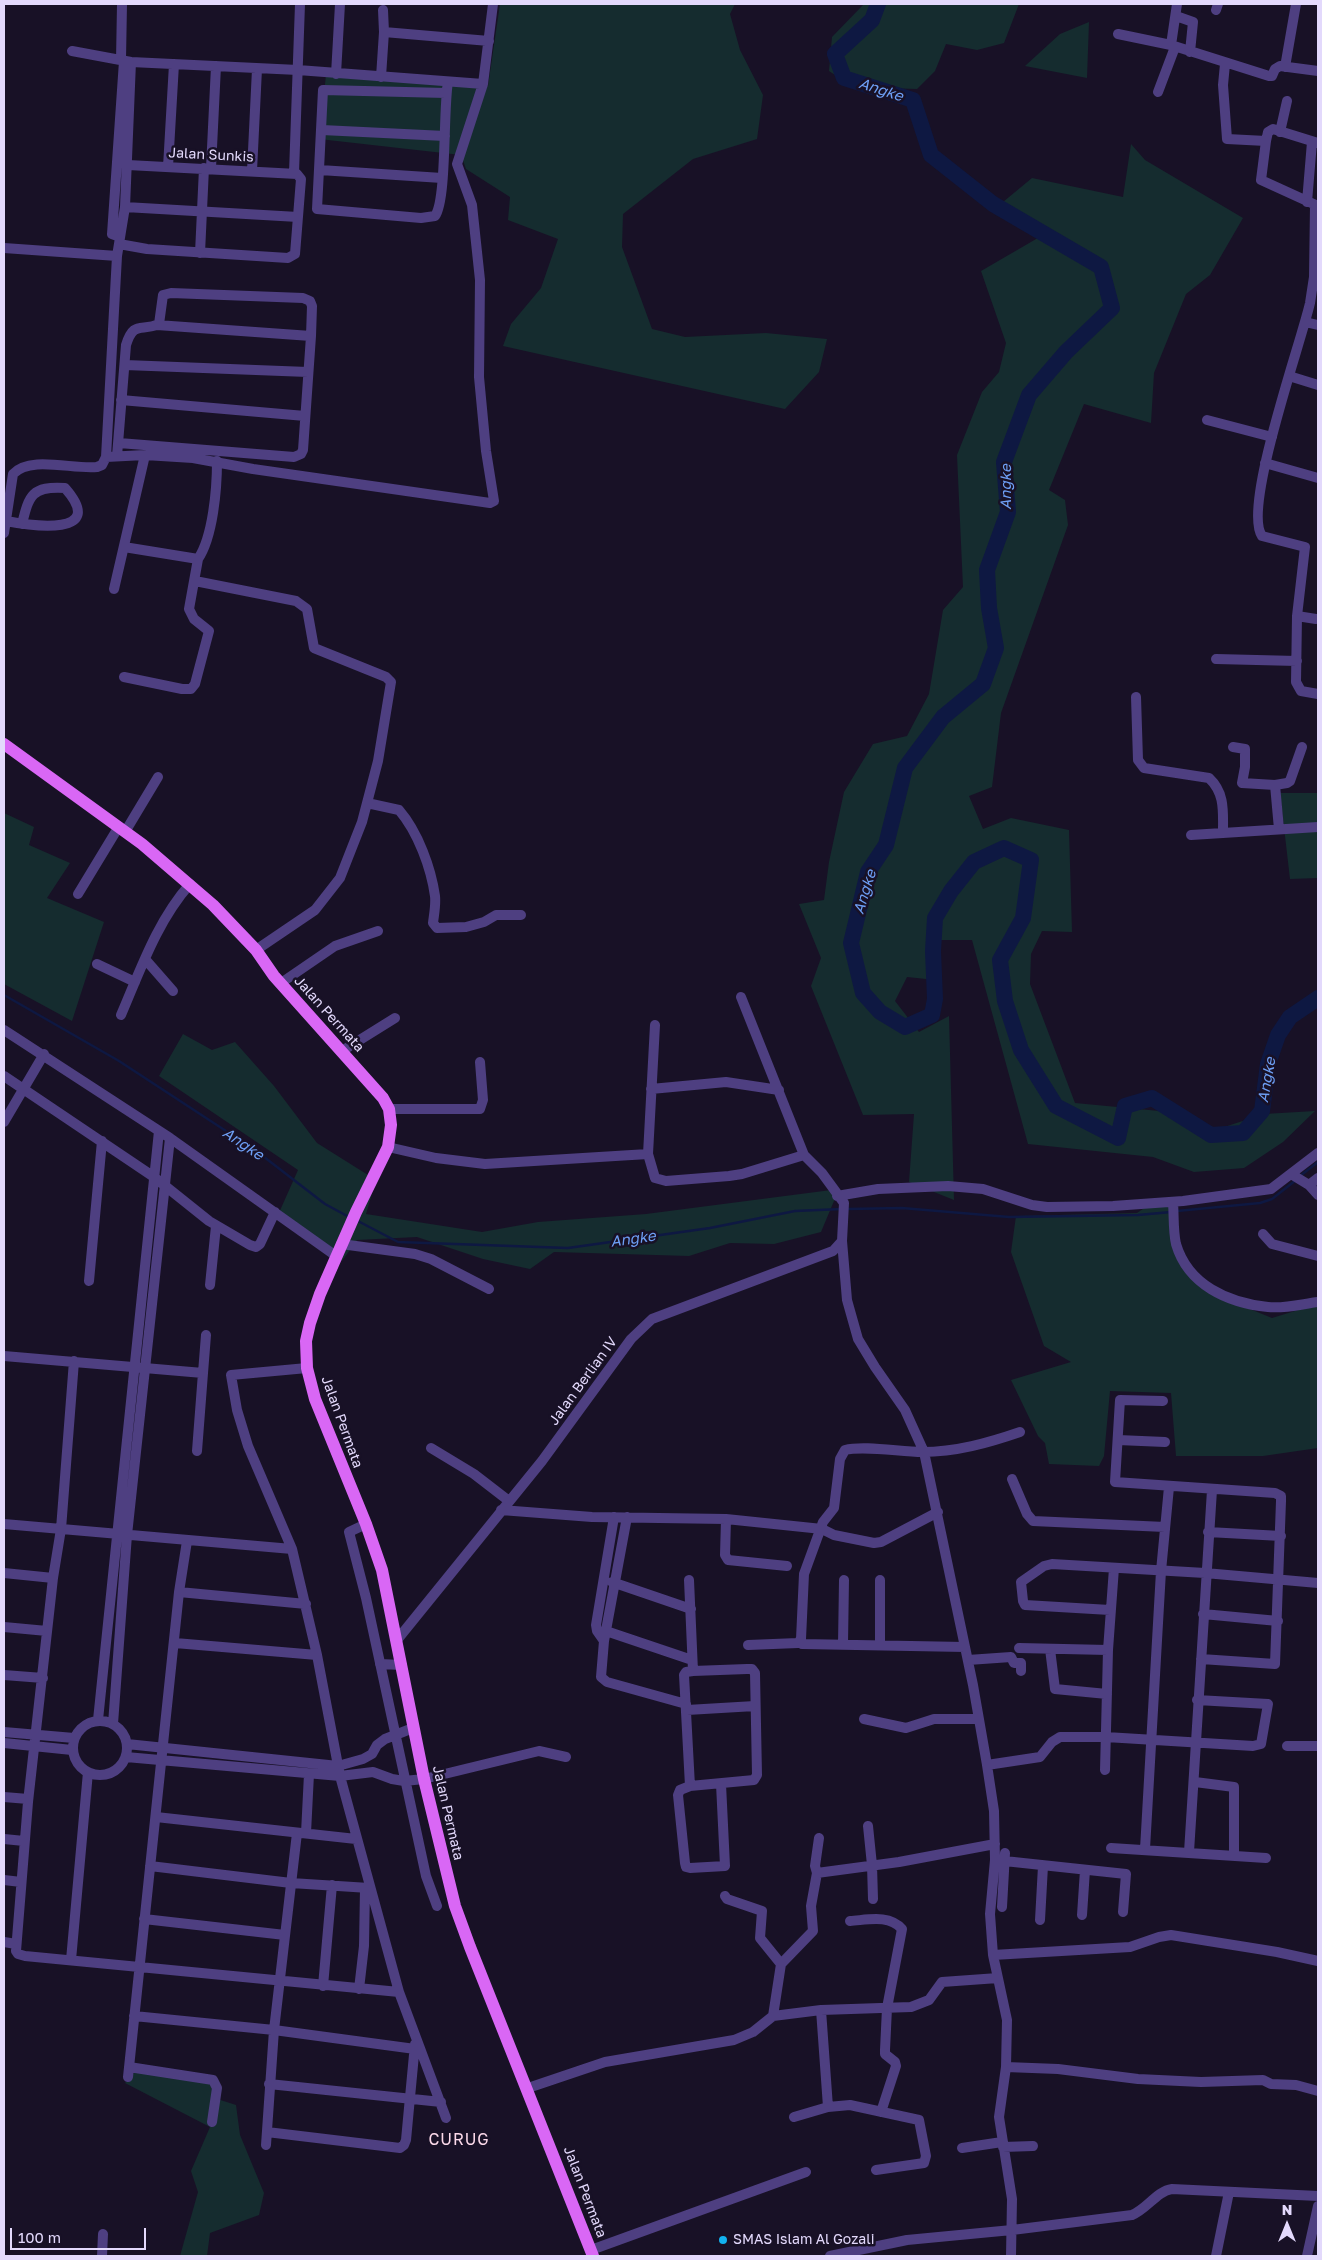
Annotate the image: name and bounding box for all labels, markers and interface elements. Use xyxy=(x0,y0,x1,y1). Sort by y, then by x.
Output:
water label: Angke xyxy=(857,74,905,106)
street label: Jalan Sunkis xyxy=(168,144,254,166)
water label: Angke xyxy=(997,464,1015,510)
water label: Angke xyxy=(850,868,880,916)
street label: Jalan Permata xyxy=(290,973,368,1055)
water label: Angke xyxy=(1254,1056,1280,1104)
water label: Angke xyxy=(219,1124,267,1164)
water label: Angke xyxy=(609,1227,657,1251)
street label: Jalan Berlian IV xyxy=(545,1334,621,1428)
street label: Jalan Permata xyxy=(318,1374,366,1470)
street label: Jalan Permata xyxy=(429,1764,467,1862)
district label: CURUG xyxy=(428,2130,490,2150)
street label: Jalan Permata xyxy=(560,2144,610,2240)
north arrow xyxy=(1262,2200,1312,2250)
text: N xyxy=(1282,2201,1292,2218)
scale bar xyxy=(12,2218,149,2250)
text: 100 m xyxy=(18,2228,61,2246)
place label: SMAS Islam Al Gozali xyxy=(733,2232,874,2248)
marker: SMAS Islam Al Gozali xyxy=(717,2234,729,2246)

